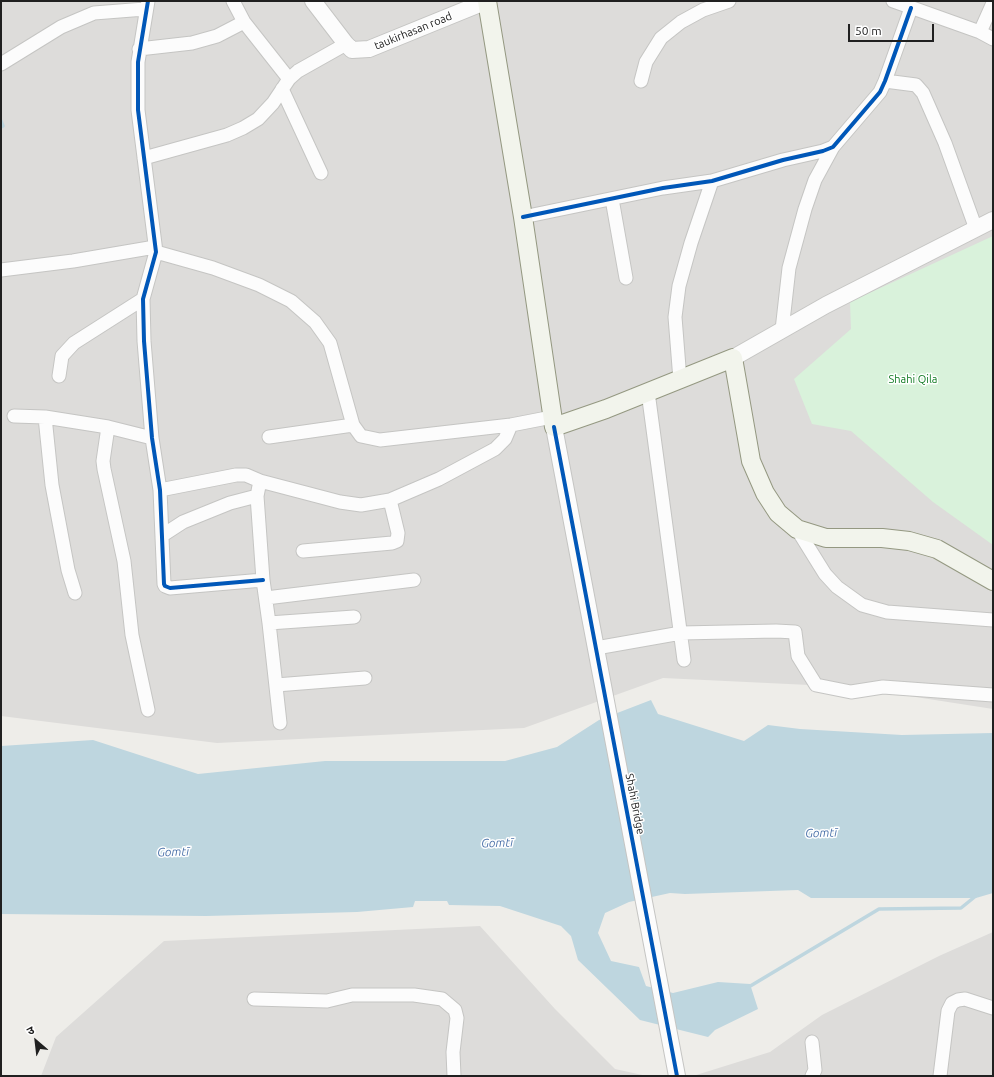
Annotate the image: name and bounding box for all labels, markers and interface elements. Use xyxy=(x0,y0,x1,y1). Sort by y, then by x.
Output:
street label: taukirhasan road xyxy=(372,9,454,53)
scale bar xyxy=(850,16,936,42)
text: 50 m xyxy=(855,24,882,37)
park label: Shahi Qila xyxy=(889,372,937,386)
street label: Shahi Bridge xyxy=(623,772,647,836)
water label: Gomtī xyxy=(805,825,837,841)
water label: Gomtī xyxy=(481,835,513,851)
water label: Gomtī xyxy=(157,844,189,860)
north arrow xyxy=(16,1021,56,1061)
text: उ xyxy=(25,1024,36,1037)

